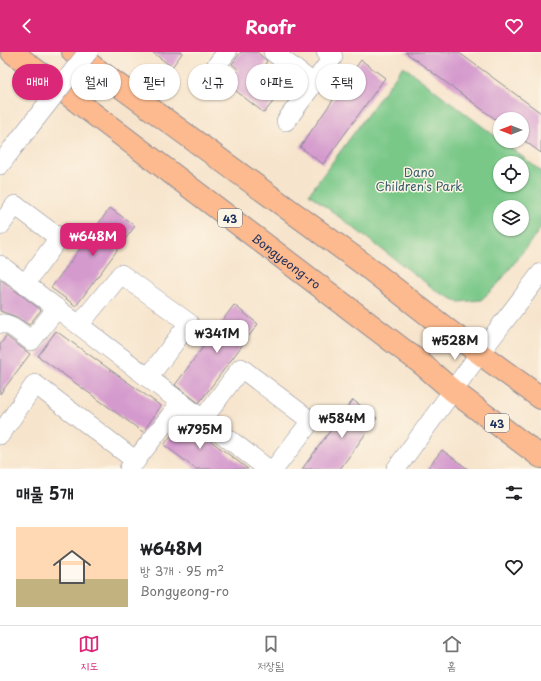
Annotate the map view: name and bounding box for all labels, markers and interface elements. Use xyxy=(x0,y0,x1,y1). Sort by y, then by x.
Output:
text: Roofr xyxy=(245,13,296,40)
icon: back xyxy=(16,15,38,37)
icon: heart xyxy=(503,15,525,37)
chip: 매매 xyxy=(12,64,63,100)
chip: 월세 xyxy=(71,64,121,100)
chip: 필터 xyxy=(129,64,180,100)
chip: 신규 xyxy=(188,64,238,100)
chip: 아파트 xyxy=(246,64,308,100)
chip: 주택 xyxy=(316,64,366,100)
north arrow xyxy=(493,112,529,148)
map controls xyxy=(493,112,529,236)
button: locate xyxy=(493,156,529,192)
park label: Dano Children's Park xyxy=(375,163,463,195)
button: layers xyxy=(493,200,529,236)
road number: 43 xyxy=(218,209,242,227)
pin: ₩648M xyxy=(65,223,121,257)
text: ₩648M xyxy=(69,226,117,245)
street label: Bongyeong-ro xyxy=(248,229,325,293)
pin: ₩341M xyxy=(189,320,245,354)
text: ₩341M xyxy=(194,323,240,342)
pin: ₩528M xyxy=(427,327,483,361)
text: ₩528M xyxy=(432,330,478,349)
pin: ₩584M xyxy=(314,405,370,439)
text: ₩584M xyxy=(319,408,365,427)
road number: 43 xyxy=(485,414,509,432)
pin: ₩795M xyxy=(172,416,228,450)
text: ₩795M xyxy=(177,419,223,438)
text: 매물 5개 xyxy=(16,480,73,506)
icon: filters xyxy=(503,482,525,504)
text: ₩648M xyxy=(140,535,202,561)
icon: home xyxy=(48,543,96,591)
icon: heart xyxy=(503,556,525,578)
text: 방 3개 · 95 m² xyxy=(140,561,224,580)
text: Bongyeong-ro xyxy=(140,581,229,600)
tab: 지도 xyxy=(78,633,100,674)
tab: 저장됨 xyxy=(257,633,284,674)
tab: 홈 xyxy=(441,633,463,674)

